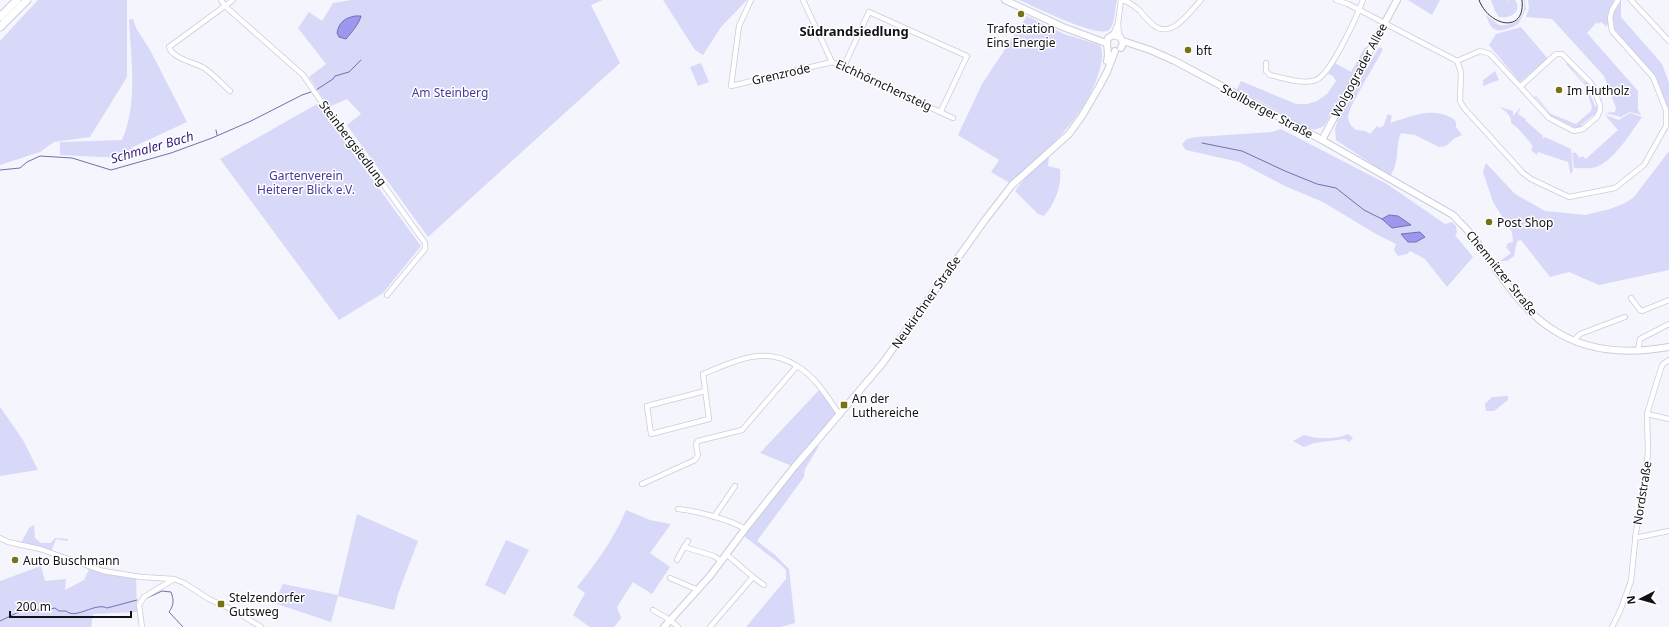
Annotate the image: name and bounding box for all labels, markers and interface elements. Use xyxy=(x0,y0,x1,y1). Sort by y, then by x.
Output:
marker: Trafostation Eins Energie xyxy=(1016,9,1026,19)
place label: Trafostation Eins Energie xyxy=(987,20,1056,51)
street label: Wolgograder Allee xyxy=(1327,20,1391,120)
district label: Südrandsiedlung xyxy=(799,22,909,40)
place label: bft xyxy=(1196,42,1213,59)
marker: bft xyxy=(1183,45,1193,55)
street label: Eichhörnchensteig xyxy=(833,55,935,115)
street label: Grenzrode xyxy=(750,59,812,89)
street label: Stollberger Straße xyxy=(1218,79,1316,143)
place label: Im Hutholz xyxy=(1567,82,1630,99)
park label: Am Steinberg xyxy=(412,84,488,101)
marker: Im Hutholz xyxy=(1554,85,1564,95)
street label: Steinbergsiedlung xyxy=(315,97,391,189)
water label: Schmaler Bach xyxy=(108,127,196,167)
park label: Gartenverein Heiterer Blick e.V. xyxy=(257,167,355,198)
place label: Post Shop xyxy=(1497,214,1553,231)
marker: Post Shop xyxy=(1484,217,1494,227)
street label: Chemnitzer Straße xyxy=(1462,227,1542,319)
street label: Neukirchner Straße xyxy=(888,252,965,352)
place label: An der Luthereiche xyxy=(852,390,919,421)
marker: An der Luthereiche xyxy=(839,400,849,410)
street label: Nordstraße xyxy=(1629,460,1655,526)
place label: Auto Buschmann xyxy=(23,552,120,569)
marker: Auto Buschmann xyxy=(10,555,20,565)
north arrow xyxy=(1621,579,1661,619)
place label: Stelzendorfer Gutsweg xyxy=(229,589,305,620)
scale bar xyxy=(10,593,131,619)
text: N xyxy=(1623,595,1638,605)
text: 200 m xyxy=(16,598,51,615)
marker: Stelzendorfer Gutsweg xyxy=(216,599,226,609)

